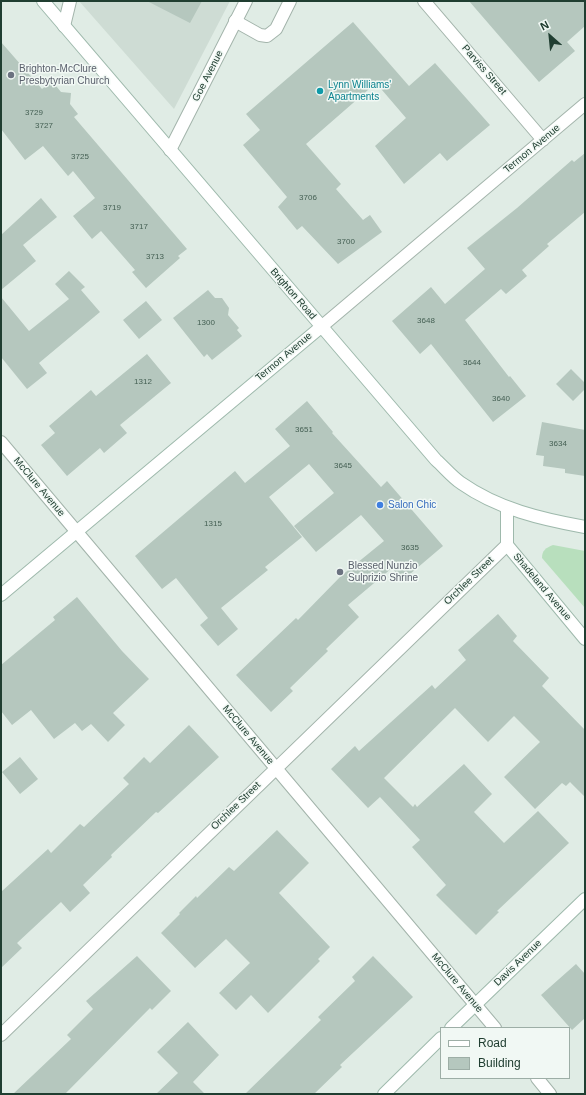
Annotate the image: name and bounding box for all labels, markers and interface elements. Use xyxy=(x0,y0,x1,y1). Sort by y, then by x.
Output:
north arrow xyxy=(530,16,570,56)
text: N xyxy=(538,18,551,32)
street label: Parviss Street xyxy=(459,43,509,97)
street label: Goe Avenue xyxy=(190,49,226,103)
place label: Brighton-McClure Presbytyrian Church xyxy=(19,63,110,86)
marker: Brighton-McClure Presbytyrian Church xyxy=(6,70,16,80)
place label: Lynn Williams' Apartments xyxy=(328,79,391,102)
marker: Lynn Williams' Apartments xyxy=(315,86,325,96)
house number: 3729 xyxy=(25,108,43,118)
house number: 3727 xyxy=(35,121,53,131)
street label: Termon Avenue xyxy=(501,122,563,176)
house number: 3725 xyxy=(71,152,89,162)
house number: 3706 xyxy=(299,193,317,203)
house number: 3719 xyxy=(103,203,121,213)
house number: 3717 xyxy=(130,222,148,232)
house number: 3700 xyxy=(337,237,355,247)
house number: 3713 xyxy=(146,252,164,262)
street label: Brighton Road xyxy=(268,266,318,322)
house number: 3648 xyxy=(417,316,435,326)
house number: 1300 xyxy=(197,318,215,328)
street label: Termon Avenue xyxy=(253,330,315,384)
house number: 3644 xyxy=(463,358,481,368)
house number: 1312 xyxy=(134,377,152,387)
house number: 3640 xyxy=(492,394,510,404)
house number: 3651 xyxy=(295,425,313,435)
house number: 3634 xyxy=(549,439,567,449)
street label: McClure Avenue xyxy=(11,455,67,519)
house number: 3645 xyxy=(334,461,352,471)
place label: Salon Chic xyxy=(388,499,436,511)
marker: Salon Chic xyxy=(375,500,385,510)
house number: 1315 xyxy=(204,519,222,529)
house number: 3635 xyxy=(401,543,419,553)
street label: Shadeland Avenue xyxy=(510,551,574,623)
street label: Orchlee Street xyxy=(442,554,496,608)
place label: Blessed Nunzio Sulprizio Shrine xyxy=(348,560,418,584)
marker: Blessed Nunzio Sulprizio Shrine xyxy=(335,567,345,577)
street label: McClure Avenue xyxy=(220,703,276,767)
street label: Orchlee Street xyxy=(209,779,263,833)
street label: Davis Avenue xyxy=(492,937,544,989)
street label: McClure Avenue xyxy=(429,951,485,1015)
legend xyxy=(440,1027,570,1079)
text: Road xyxy=(478,1036,507,1050)
text: Building xyxy=(478,1056,521,1070)

